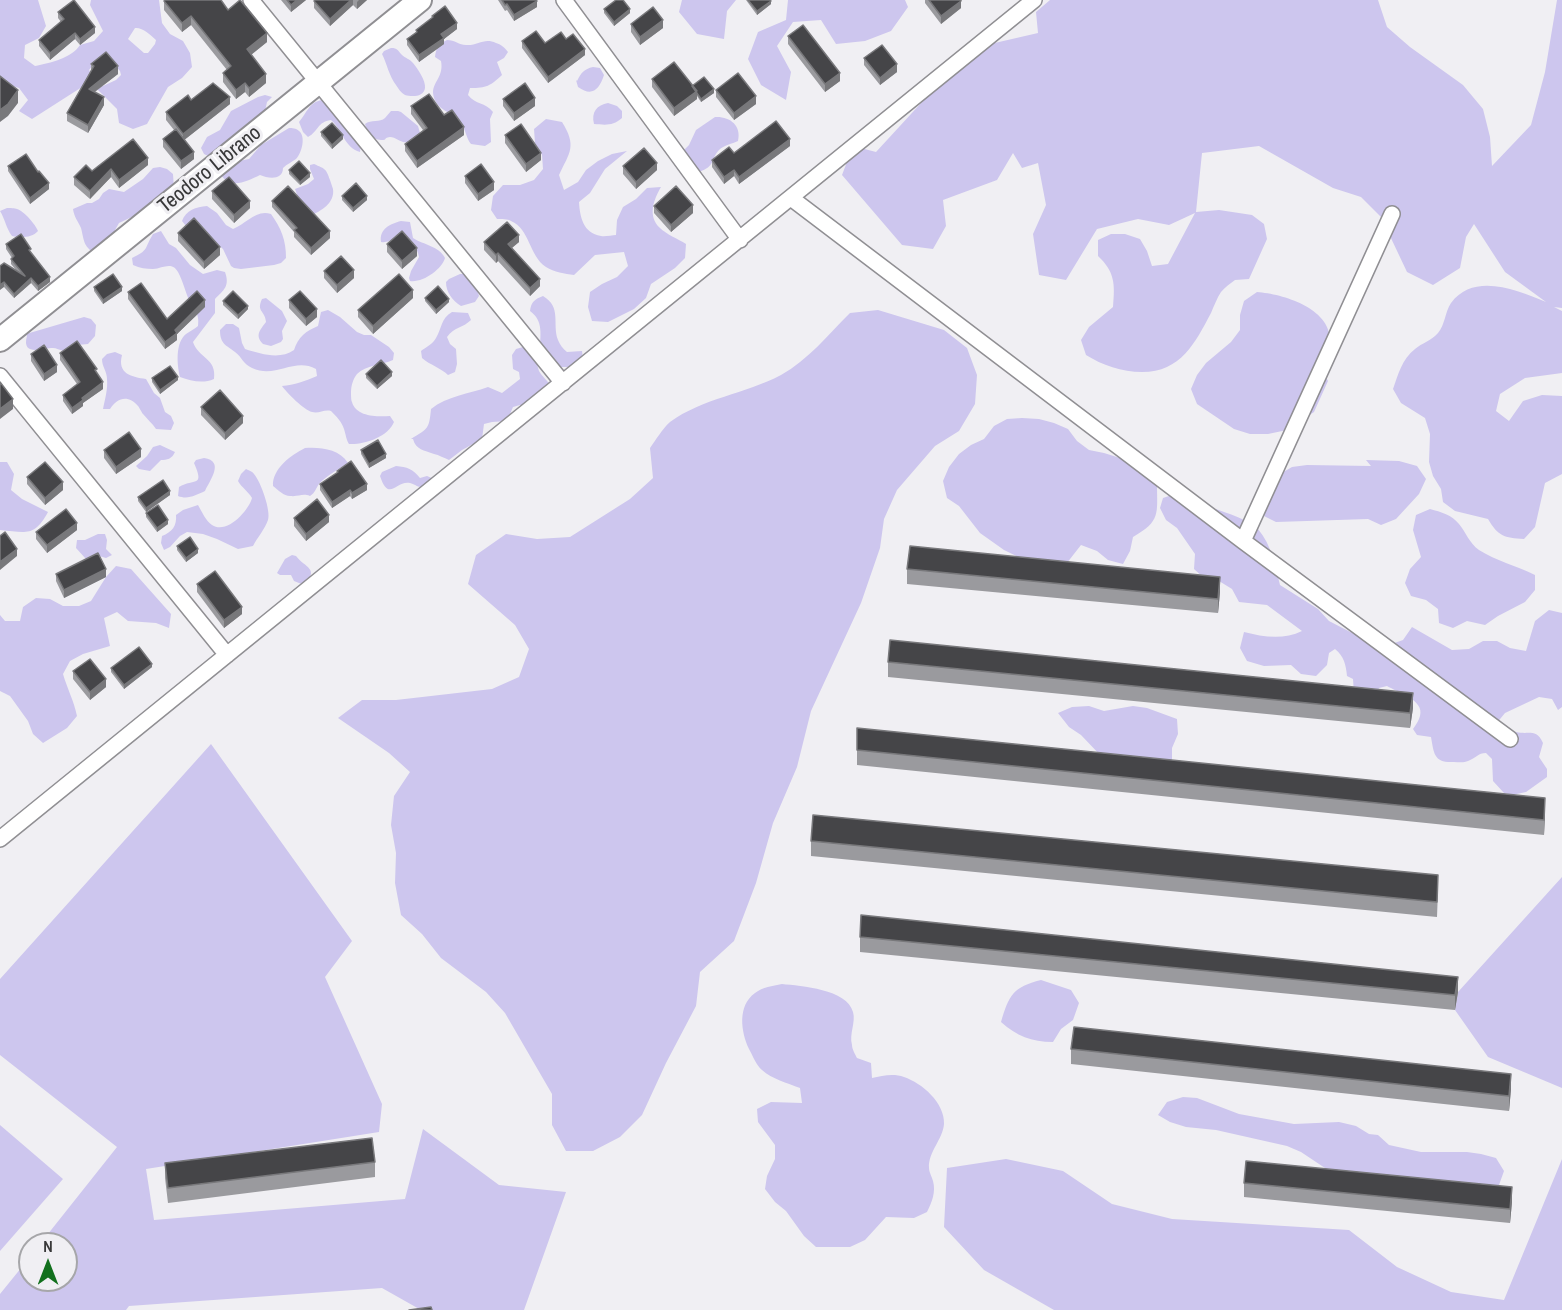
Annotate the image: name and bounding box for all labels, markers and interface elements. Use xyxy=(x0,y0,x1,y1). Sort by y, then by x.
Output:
street label: Teodoro Librano xyxy=(153,121,267,219)
north arrow xyxy=(18,1232,78,1292)
text: N xyxy=(43,1235,53,1257)

